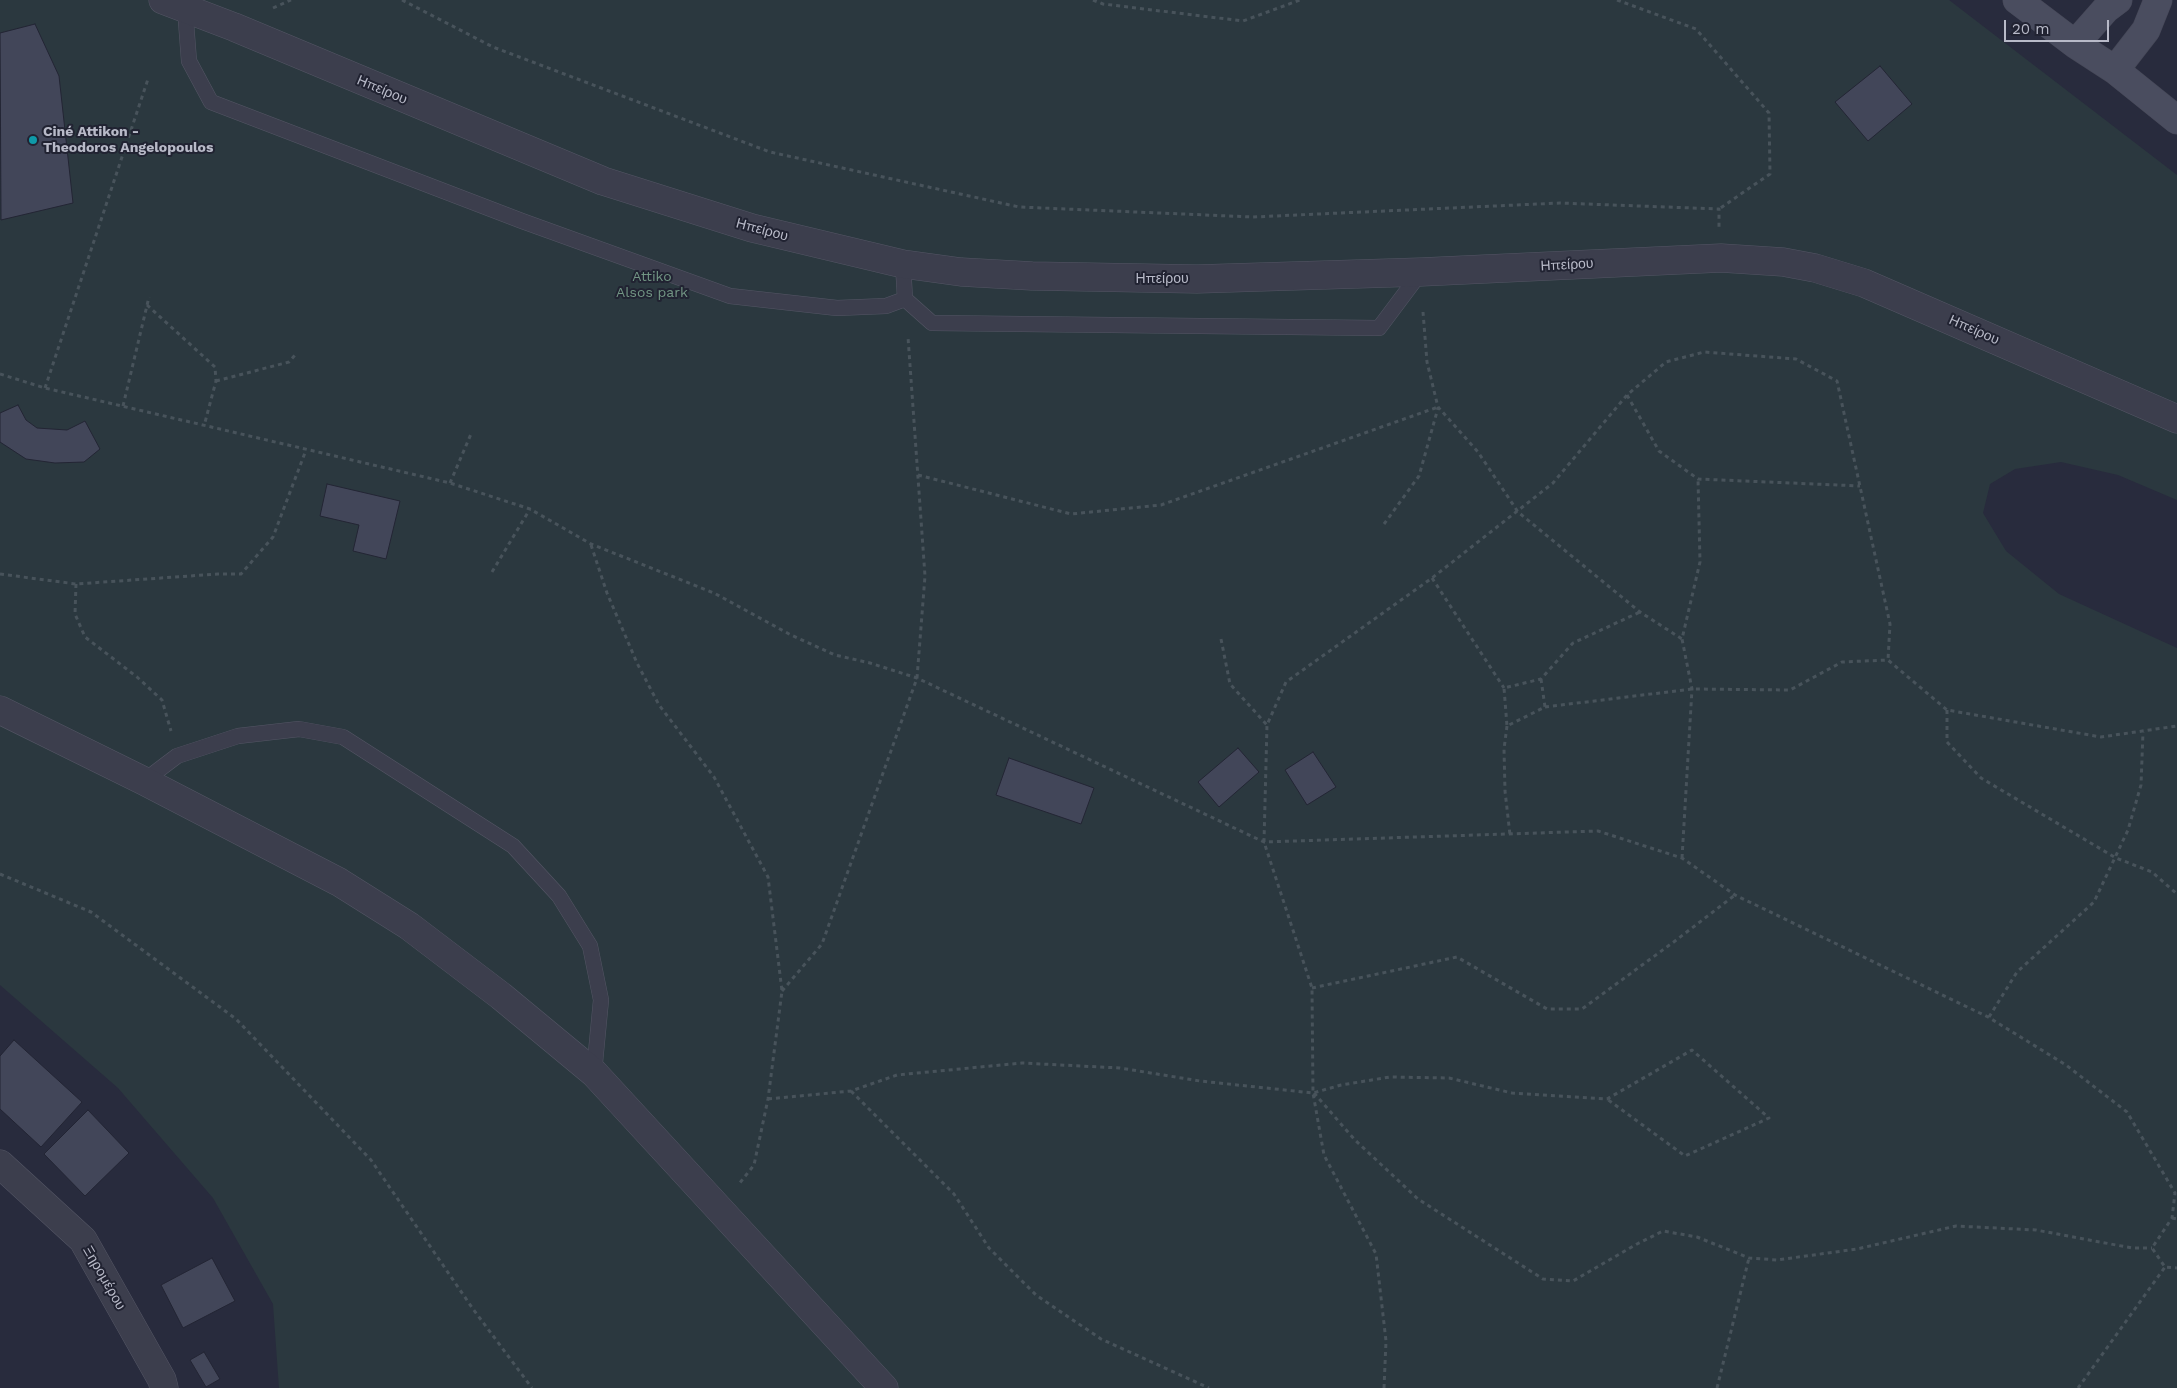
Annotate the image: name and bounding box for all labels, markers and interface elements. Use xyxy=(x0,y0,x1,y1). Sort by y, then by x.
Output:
scale bar xyxy=(2007,10,2112,42)
text: 20 m xyxy=(2012,20,2050,38)
street label: Ηπείρου xyxy=(354,72,410,108)
place label: Ciné Attikon - Theodoros Angelopoulos xyxy=(43,124,213,156)
marker: Ciné Attikon - Theodoros Angelopoulos xyxy=(27,134,39,146)
street label: Ηπείρου xyxy=(734,215,790,245)
street label: Ηπείρου xyxy=(1540,255,1594,275)
park label: Attiko Alsos park xyxy=(616,269,688,302)
street label: Ηπείρου xyxy=(1135,271,1189,287)
street label: Ηπείρου xyxy=(1946,312,2002,348)
street label: Ξηρομέρου xyxy=(79,1243,129,1313)

